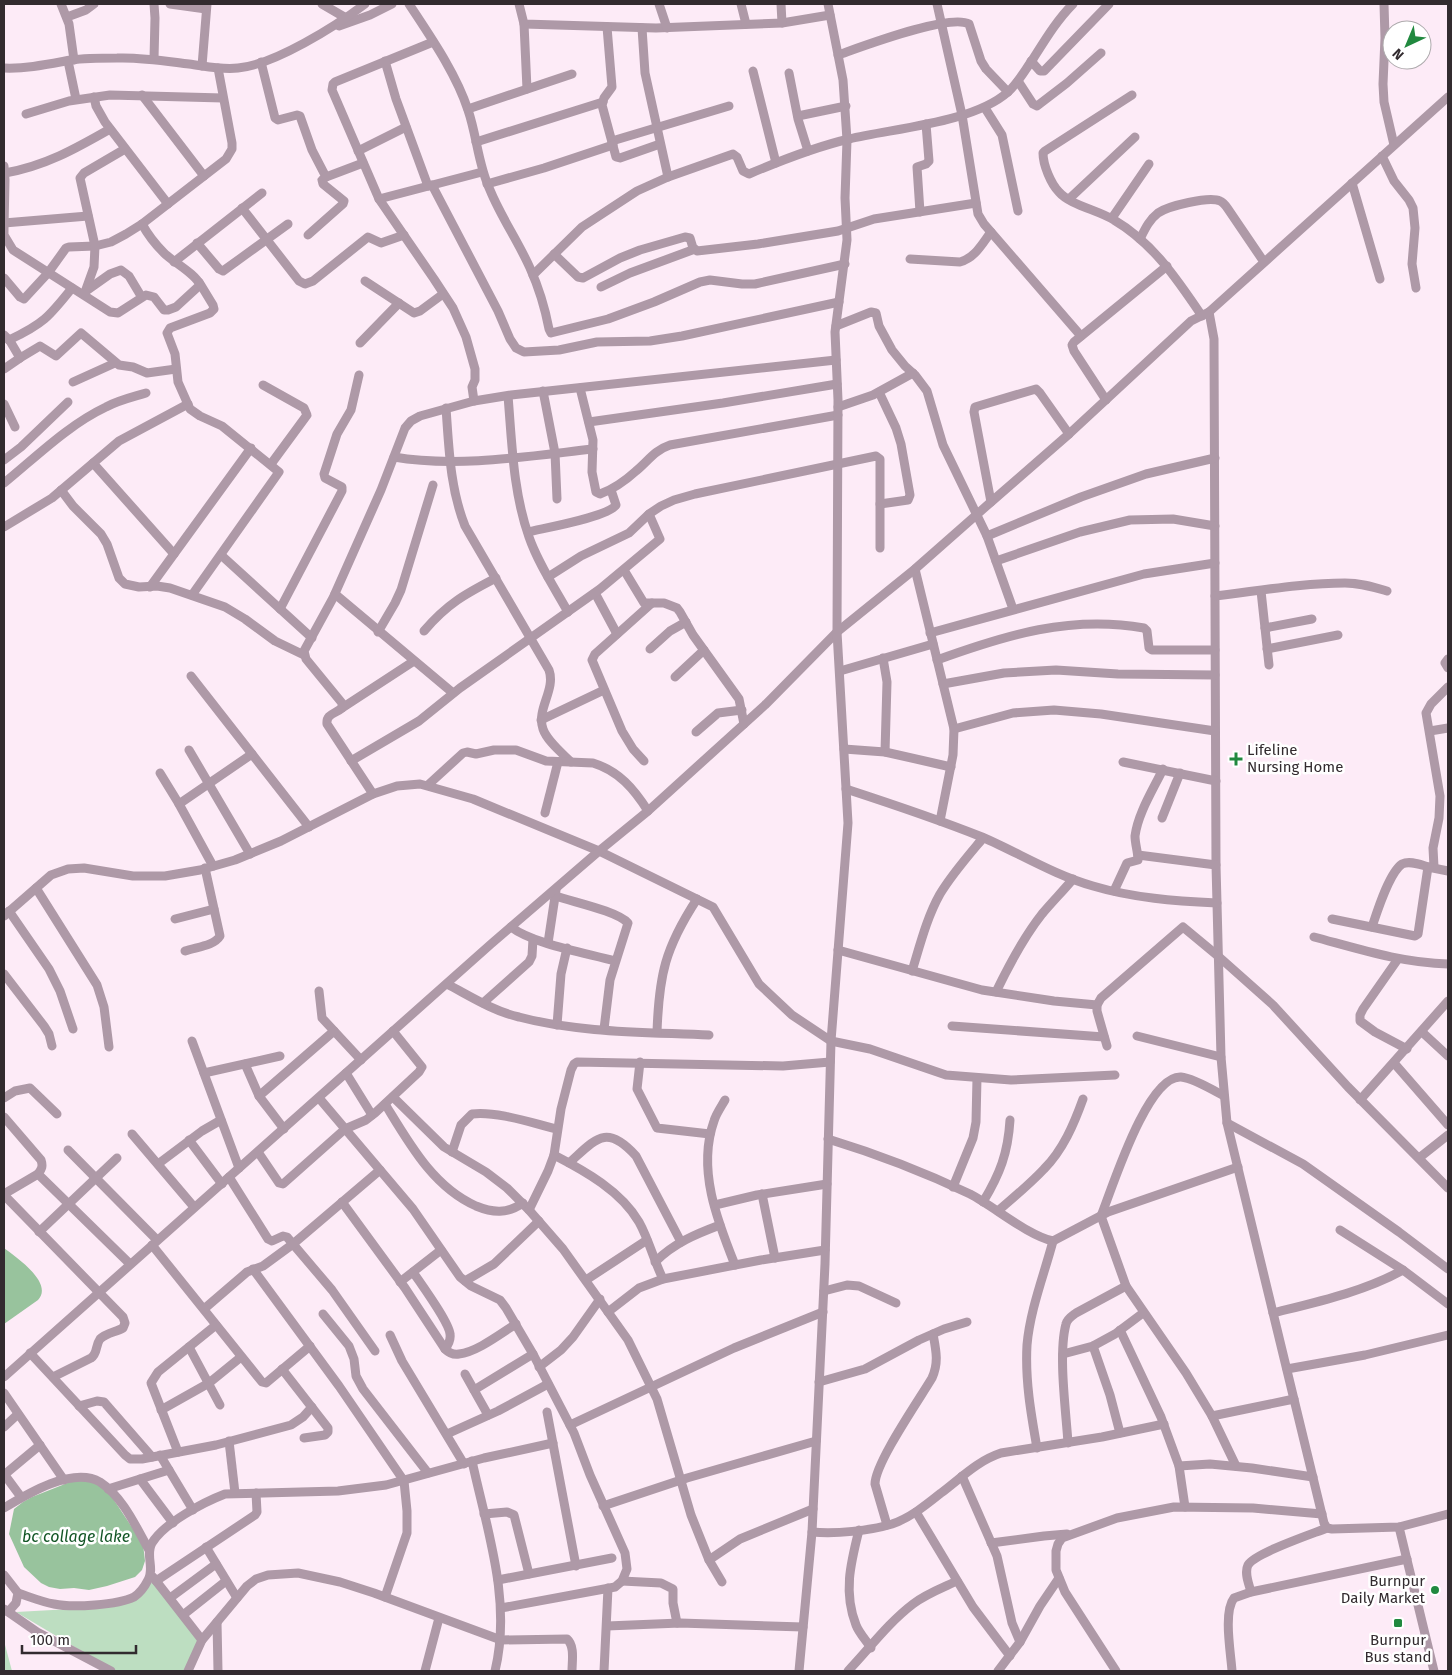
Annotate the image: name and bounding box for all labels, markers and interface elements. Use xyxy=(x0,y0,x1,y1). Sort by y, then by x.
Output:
north arrow xyxy=(1382,20,1432,70)
text: N xyxy=(1389,45,1408,63)
place label: Lifeline Nursing Home xyxy=(1247,741,1343,776)
marker: Lifeline Nursing Home xyxy=(1229,752,1243,766)
water label: bc collage lake xyxy=(22,1527,130,1546)
place label: Burnpur Daily Market xyxy=(1341,1572,1426,1607)
marker: Burnpur Daily Market xyxy=(1429,1584,1441,1596)
marker: Burnpur Bus stand xyxy=(1392,1617,1404,1629)
scale bar xyxy=(22,1622,136,1654)
text: 100 m xyxy=(30,1631,70,1649)
place label: Burnpur Bus stand xyxy=(1364,1631,1432,1666)

